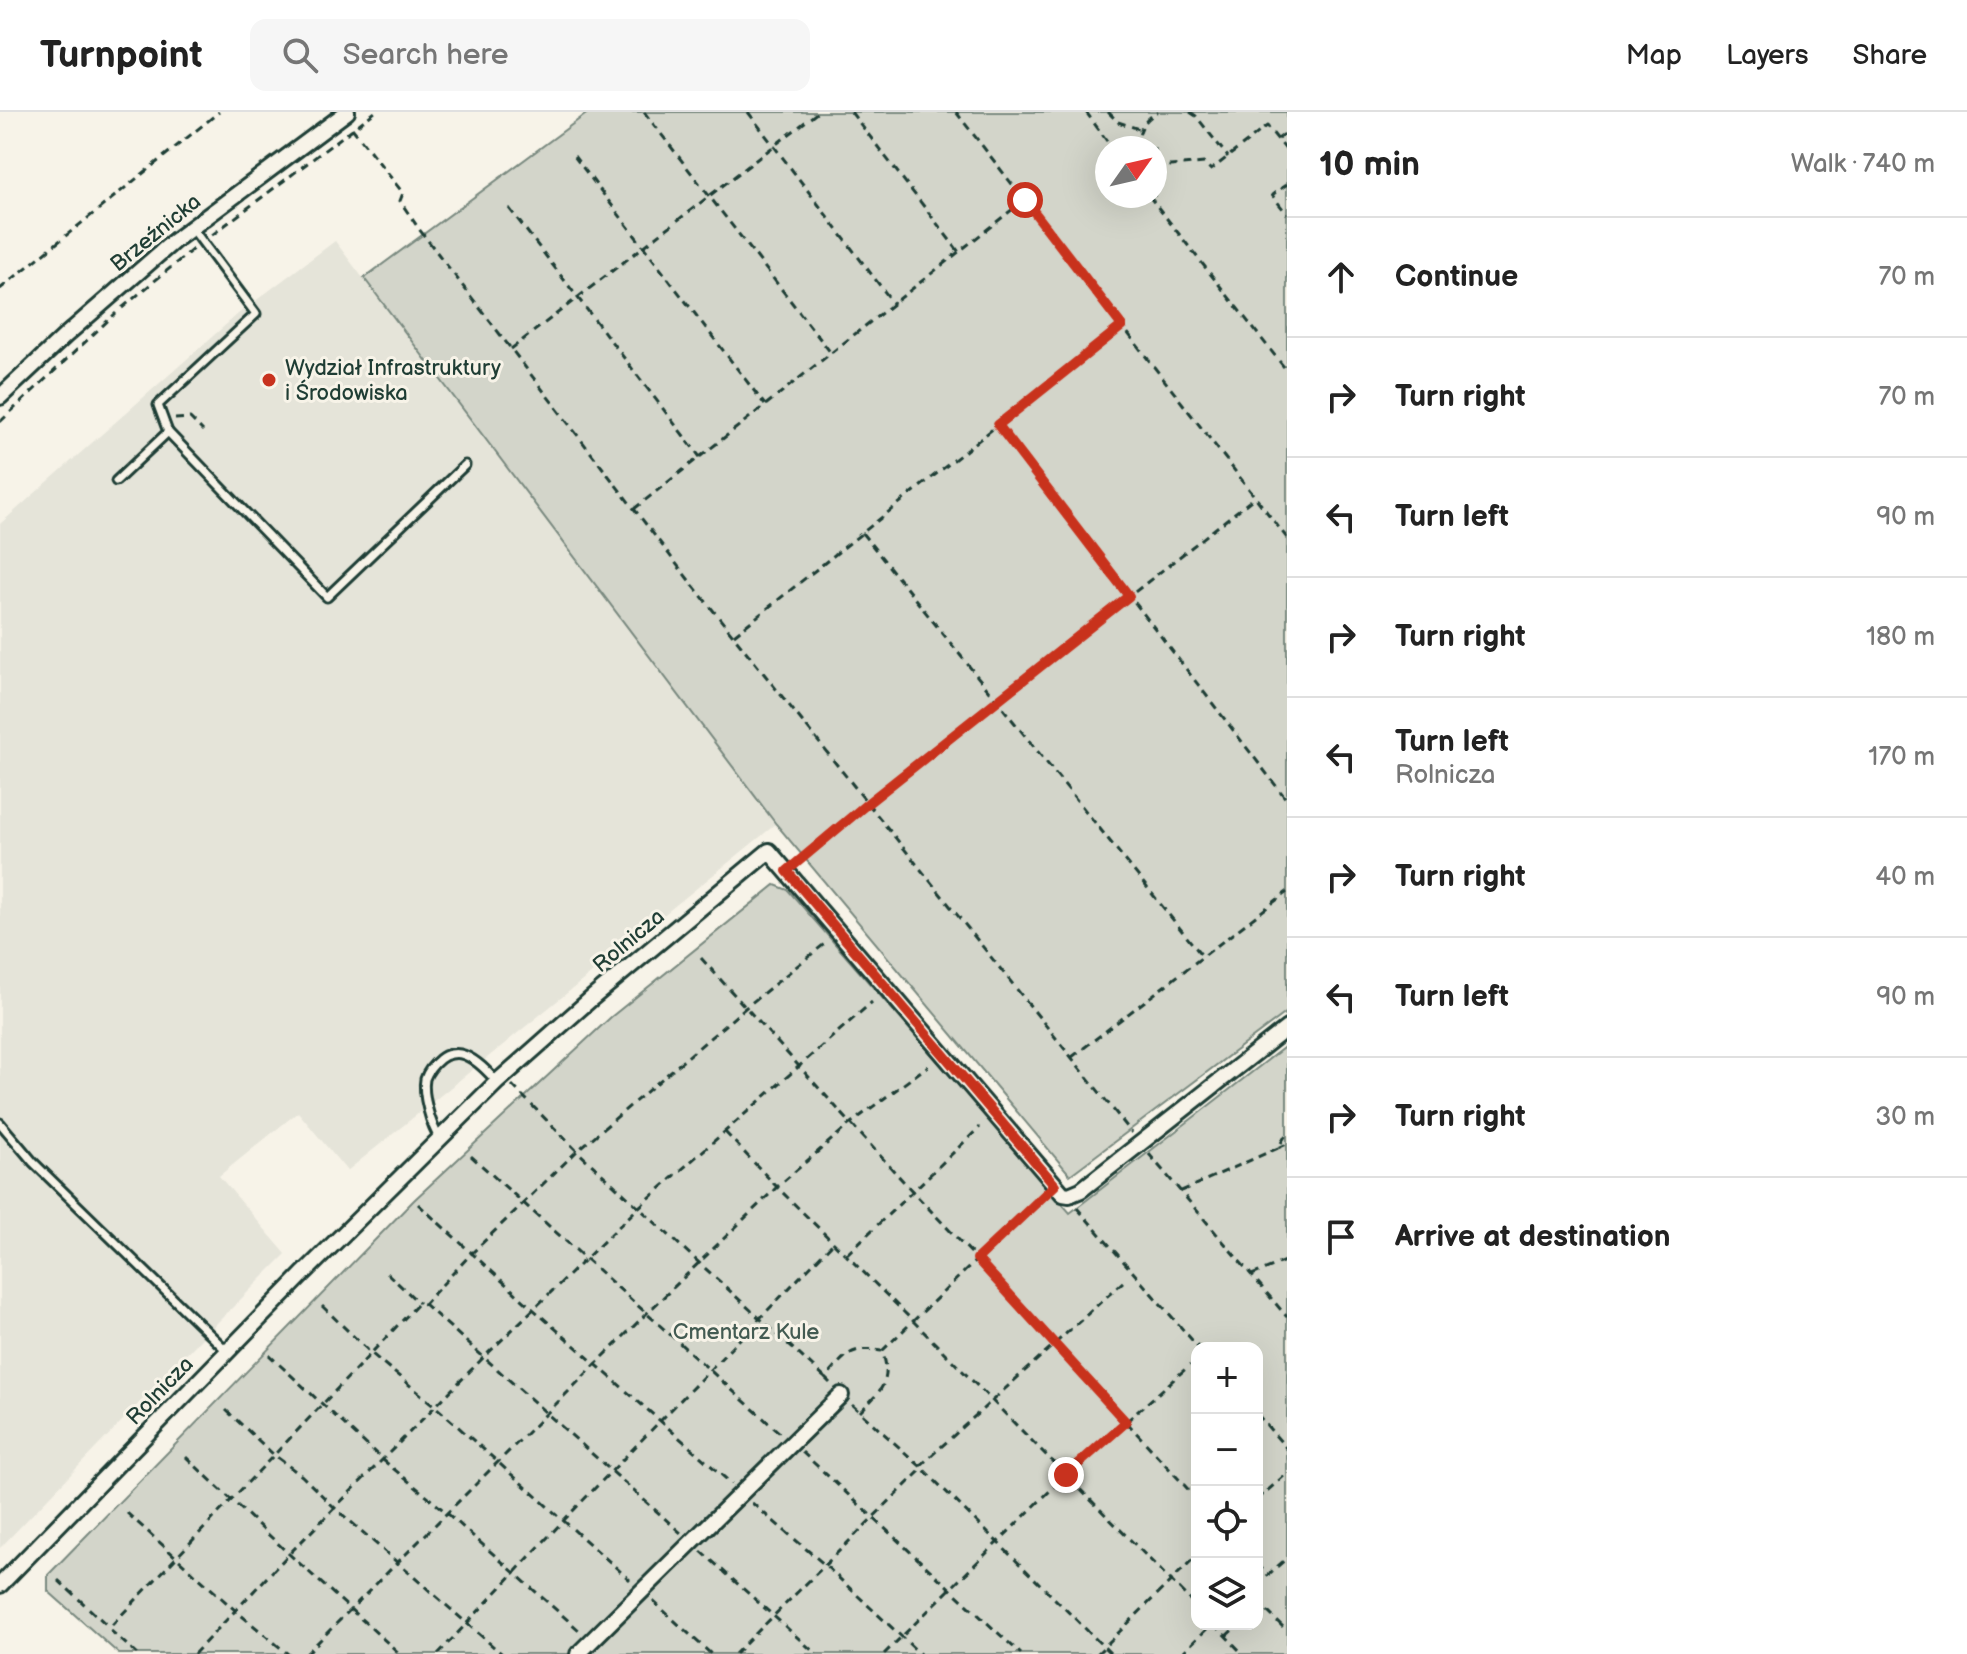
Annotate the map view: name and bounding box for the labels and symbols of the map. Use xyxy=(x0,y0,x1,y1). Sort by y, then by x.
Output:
north arrow xyxy=(1095,136,1167,208)
route start xyxy=(1007,182,1043,218)
street label: Brzeźnicka xyxy=(105,188,207,278)
place label: Wydział Infrastruktury i Środowiska xyxy=(285,355,501,407)
marker: Wydział Infrastruktury i Środowiska xyxy=(260,371,278,389)
street label: Rolnicza xyxy=(588,903,670,979)
park label: Cmentarz Kule xyxy=(673,1319,819,1346)
street label: Rolnicza xyxy=(121,1351,199,1431)
route end xyxy=(1048,1457,1084,1493)

